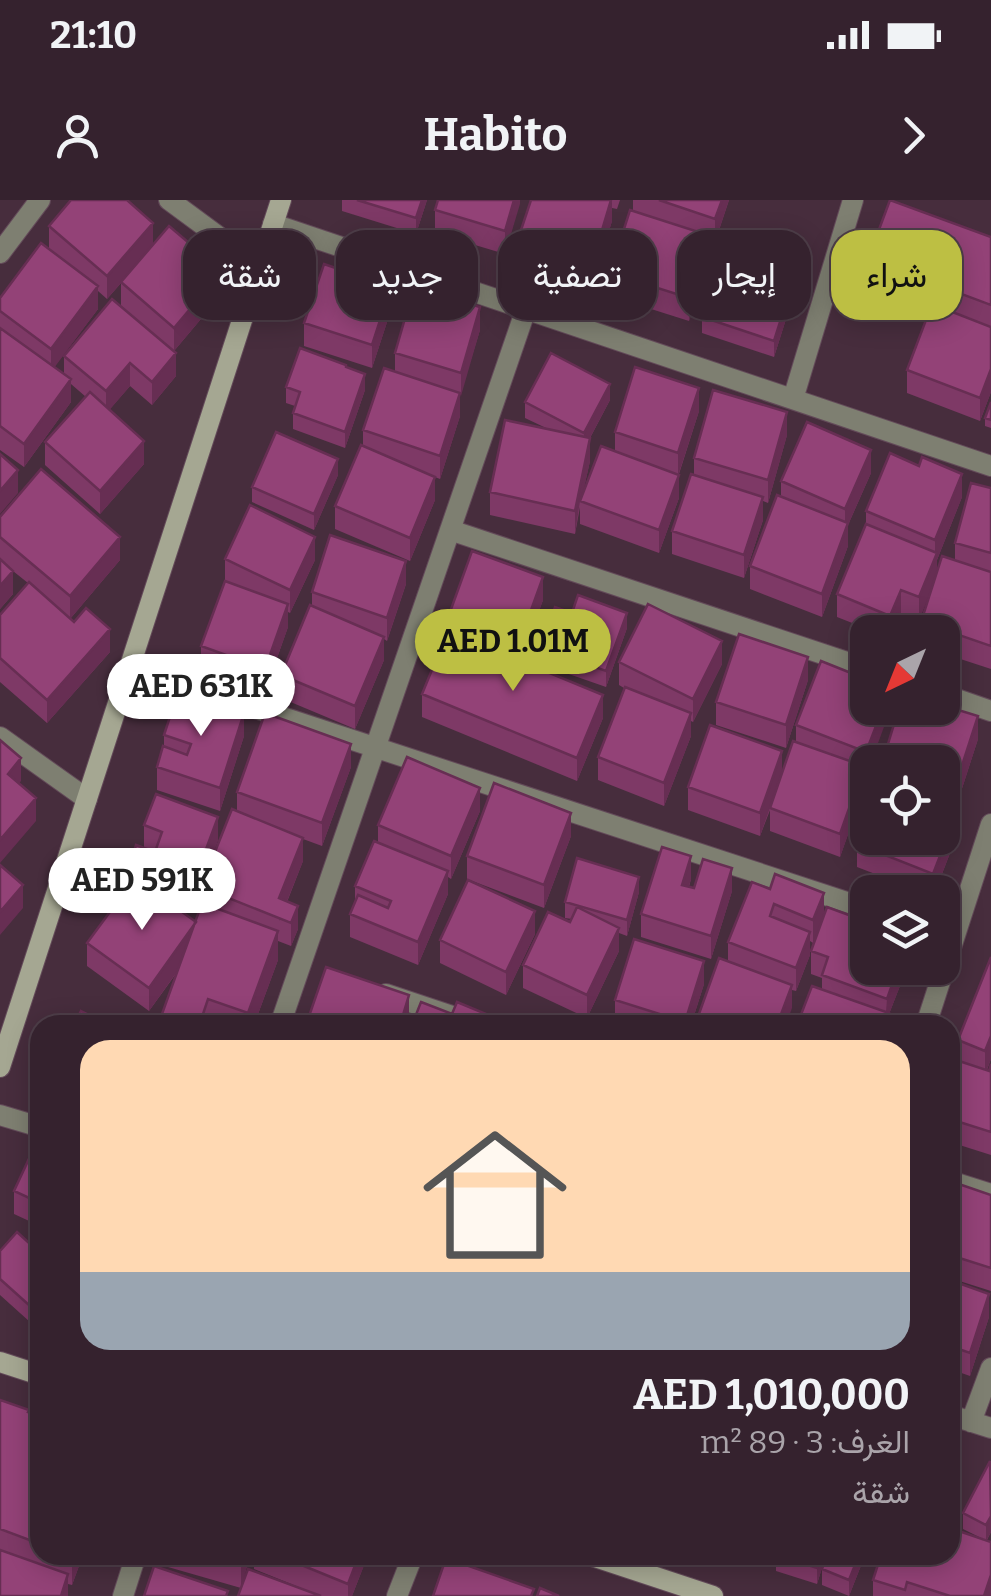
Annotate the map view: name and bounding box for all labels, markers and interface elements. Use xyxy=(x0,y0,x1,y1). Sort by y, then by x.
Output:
text: 21:10 xyxy=(50,12,137,58)
icon: person xyxy=(50,108,105,163)
text: Habito xyxy=(424,108,567,162)
icon: forward xyxy=(886,108,941,163)
chip: شقة xyxy=(183,230,316,320)
chip: جديد xyxy=(336,230,478,320)
chip: تصفية xyxy=(498,230,657,320)
chip: إيجار xyxy=(677,230,811,320)
chip: شراء xyxy=(831,230,962,320)
pin: AED 1.01M xyxy=(399,609,627,694)
north arrow xyxy=(850,615,960,725)
map controls xyxy=(850,615,960,985)
text: AED 1.01M xyxy=(437,622,589,660)
pin: AED 631K xyxy=(98,654,304,739)
text: AED 631K xyxy=(129,667,273,705)
button: locate xyxy=(850,745,960,855)
pin: AED 591K xyxy=(39,848,245,933)
text: AED 591K xyxy=(70,861,214,899)
button: layers xyxy=(850,875,960,985)
icon: home xyxy=(405,1105,585,1285)
text: AED 1,010,000 xyxy=(633,1370,910,1420)
text: الغرف: 3 · 89 m² xyxy=(700,1423,910,1461)
text: شقة xyxy=(852,1473,910,1511)

